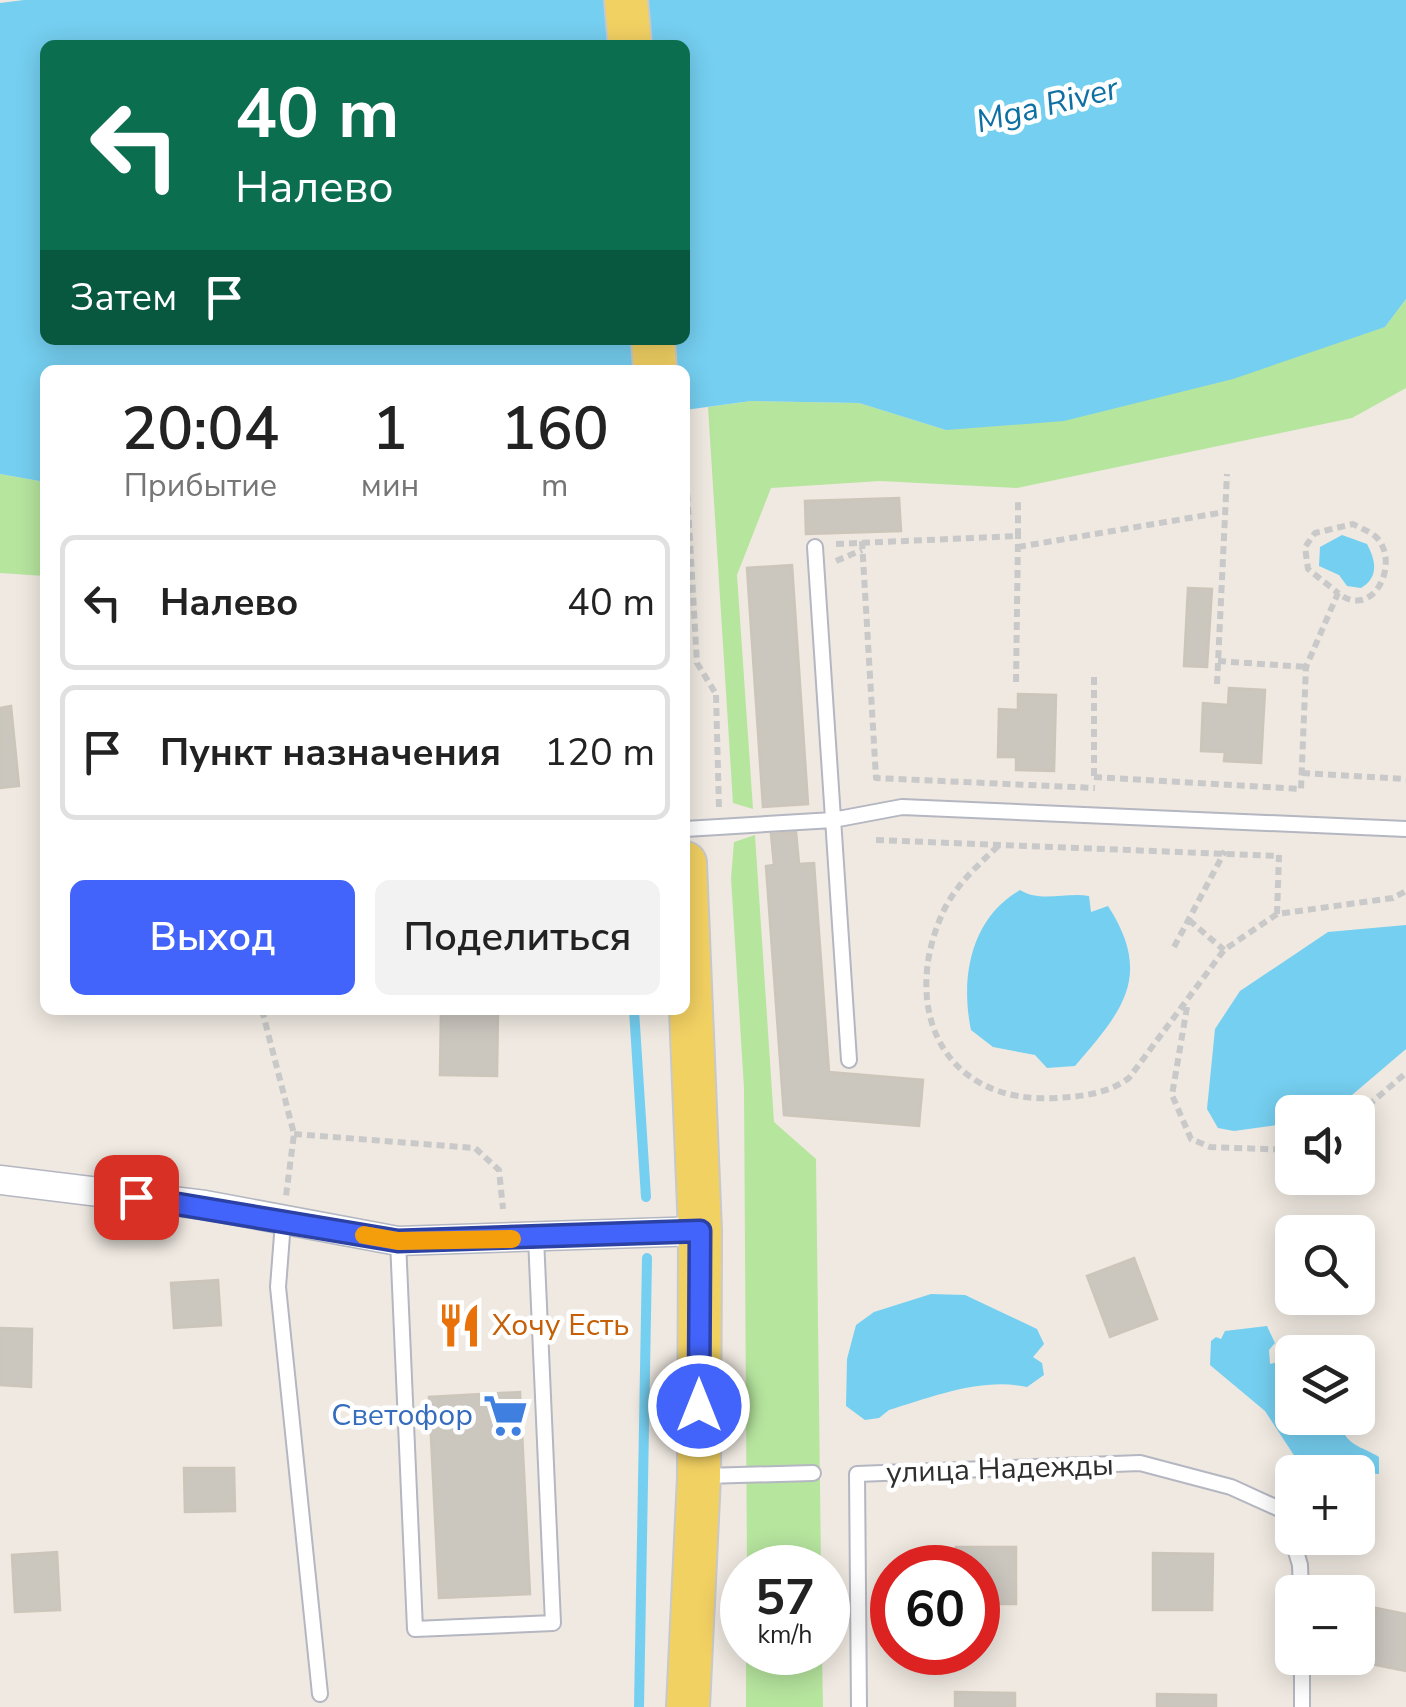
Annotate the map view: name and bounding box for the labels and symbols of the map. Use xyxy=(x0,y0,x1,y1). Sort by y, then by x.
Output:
water label: Mga River xyxy=(972,66,1124,143)
pin xyxy=(94,1155,179,1240)
restaurant icon: Хочу Есть xyxy=(435,1301,483,1349)
place label: Хочу Есть xyxy=(492,1305,629,1346)
position arrow xyxy=(647,1354,751,1458)
supermarket icon: Светофор xyxy=(482,1391,530,1439)
place label: Светофор xyxy=(331,1395,473,1436)
street label: улица Надежды xyxy=(886,1445,1114,1493)
speed limit sign: 60 xyxy=(870,1545,1000,1675)

